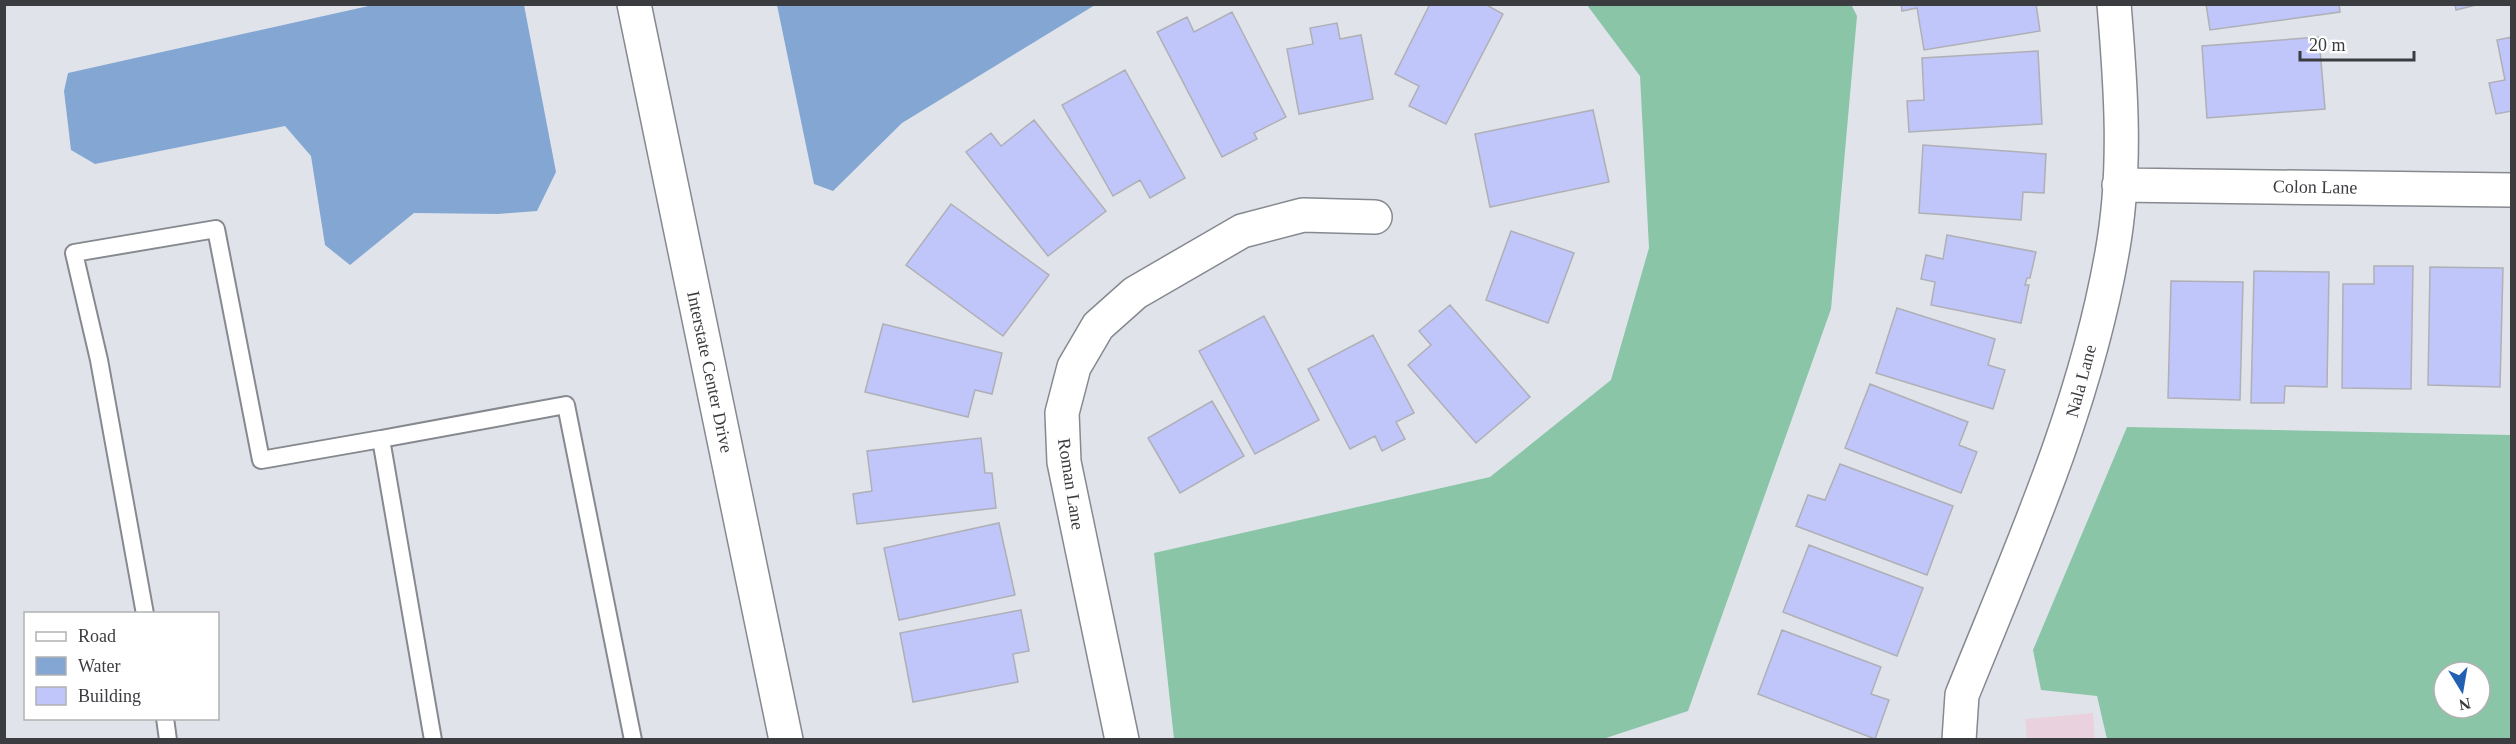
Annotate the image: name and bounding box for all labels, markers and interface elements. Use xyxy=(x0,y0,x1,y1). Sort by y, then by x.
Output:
scale bar xyxy=(2300,24,2414,62)
text: 20 m xyxy=(2309,35,2346,55)
street label: Colon Lane xyxy=(2273,176,2357,198)
street label: Interstate Center Drive xyxy=(683,289,737,455)
street label: Nala Lane xyxy=(2062,342,2100,420)
street label: Roman Lane xyxy=(1054,437,1088,531)
legend xyxy=(24,612,219,720)
text: Road xyxy=(78,626,116,646)
text: Water xyxy=(78,656,121,676)
north arrow xyxy=(2432,660,2492,720)
text: Building xyxy=(78,686,141,706)
text: N xyxy=(2457,695,2472,714)

